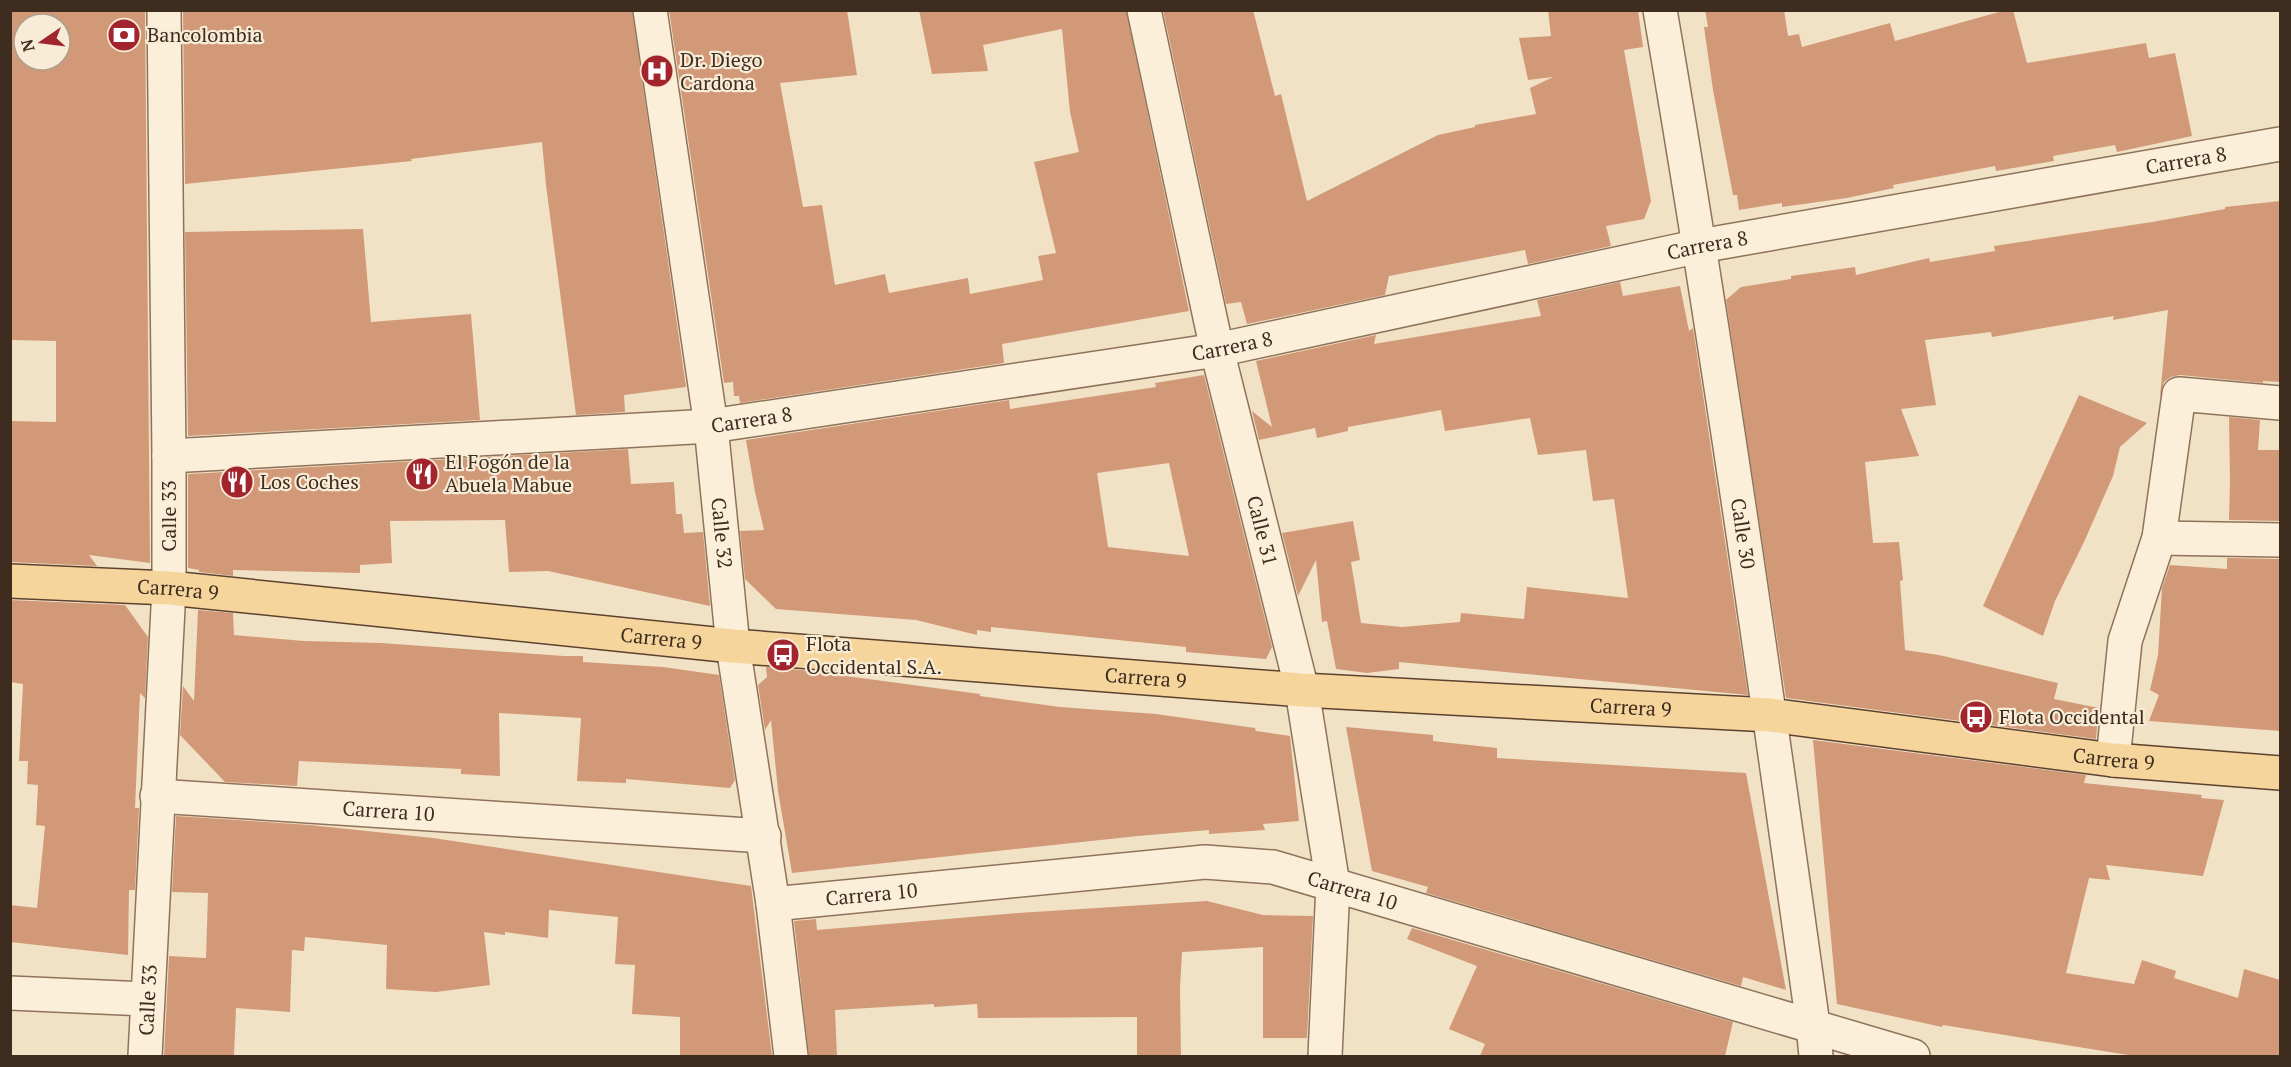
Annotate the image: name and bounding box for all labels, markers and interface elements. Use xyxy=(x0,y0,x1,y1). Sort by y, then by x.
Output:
north arrow xyxy=(12,12,72,72)
bank icon: Bancolombia xyxy=(106,17,142,53)
place label: Bancolombia xyxy=(147,21,263,48)
text: N xyxy=(15,37,40,54)
place label: Dr. Diego Cardona xyxy=(680,46,763,96)
hospital icon: Dr. Diego Cardona xyxy=(639,53,675,89)
street label: Carrera 8 xyxy=(2143,140,2228,180)
street label: Carrera 8 xyxy=(1664,224,1750,266)
street label: Carrera 8 xyxy=(1190,324,1275,367)
street label: Carrera 8 xyxy=(709,400,794,439)
place label: El Fogón de la Abuela Mabue xyxy=(445,448,572,498)
restaurant icon: El Fogón de la Abuela Mabue xyxy=(404,456,440,492)
restaurant icon: Los Coches xyxy=(219,464,255,500)
place label: Los Coches xyxy=(260,468,359,495)
street label: Calle 33 xyxy=(155,480,182,552)
street label: Calle 31 xyxy=(1241,493,1284,568)
street label: Calle 32 xyxy=(705,496,739,570)
street label: Calle 30 xyxy=(1725,496,1762,571)
street label: Carrera 9 xyxy=(136,573,220,606)
street label: Carrera 9 xyxy=(619,621,703,656)
place label: Flota Occidental S.A. xyxy=(806,630,942,680)
bus stop icon: Flota Occidental S.A. xyxy=(765,637,801,673)
street label: Carrera 9 xyxy=(1104,661,1187,694)
street label: Carrera 9 xyxy=(1589,691,1672,723)
bus stop icon: Flota Occidental xyxy=(1958,699,1994,735)
place label: Flota Occidental xyxy=(1999,703,2145,730)
street label: Carrera 9 xyxy=(2071,741,2155,776)
street label: Carrera 10 xyxy=(342,794,436,827)
street label: Carrera 10 xyxy=(1304,864,1401,916)
street label: Carrera 10 xyxy=(824,876,919,912)
street label: Calle 33 xyxy=(132,964,163,1036)

